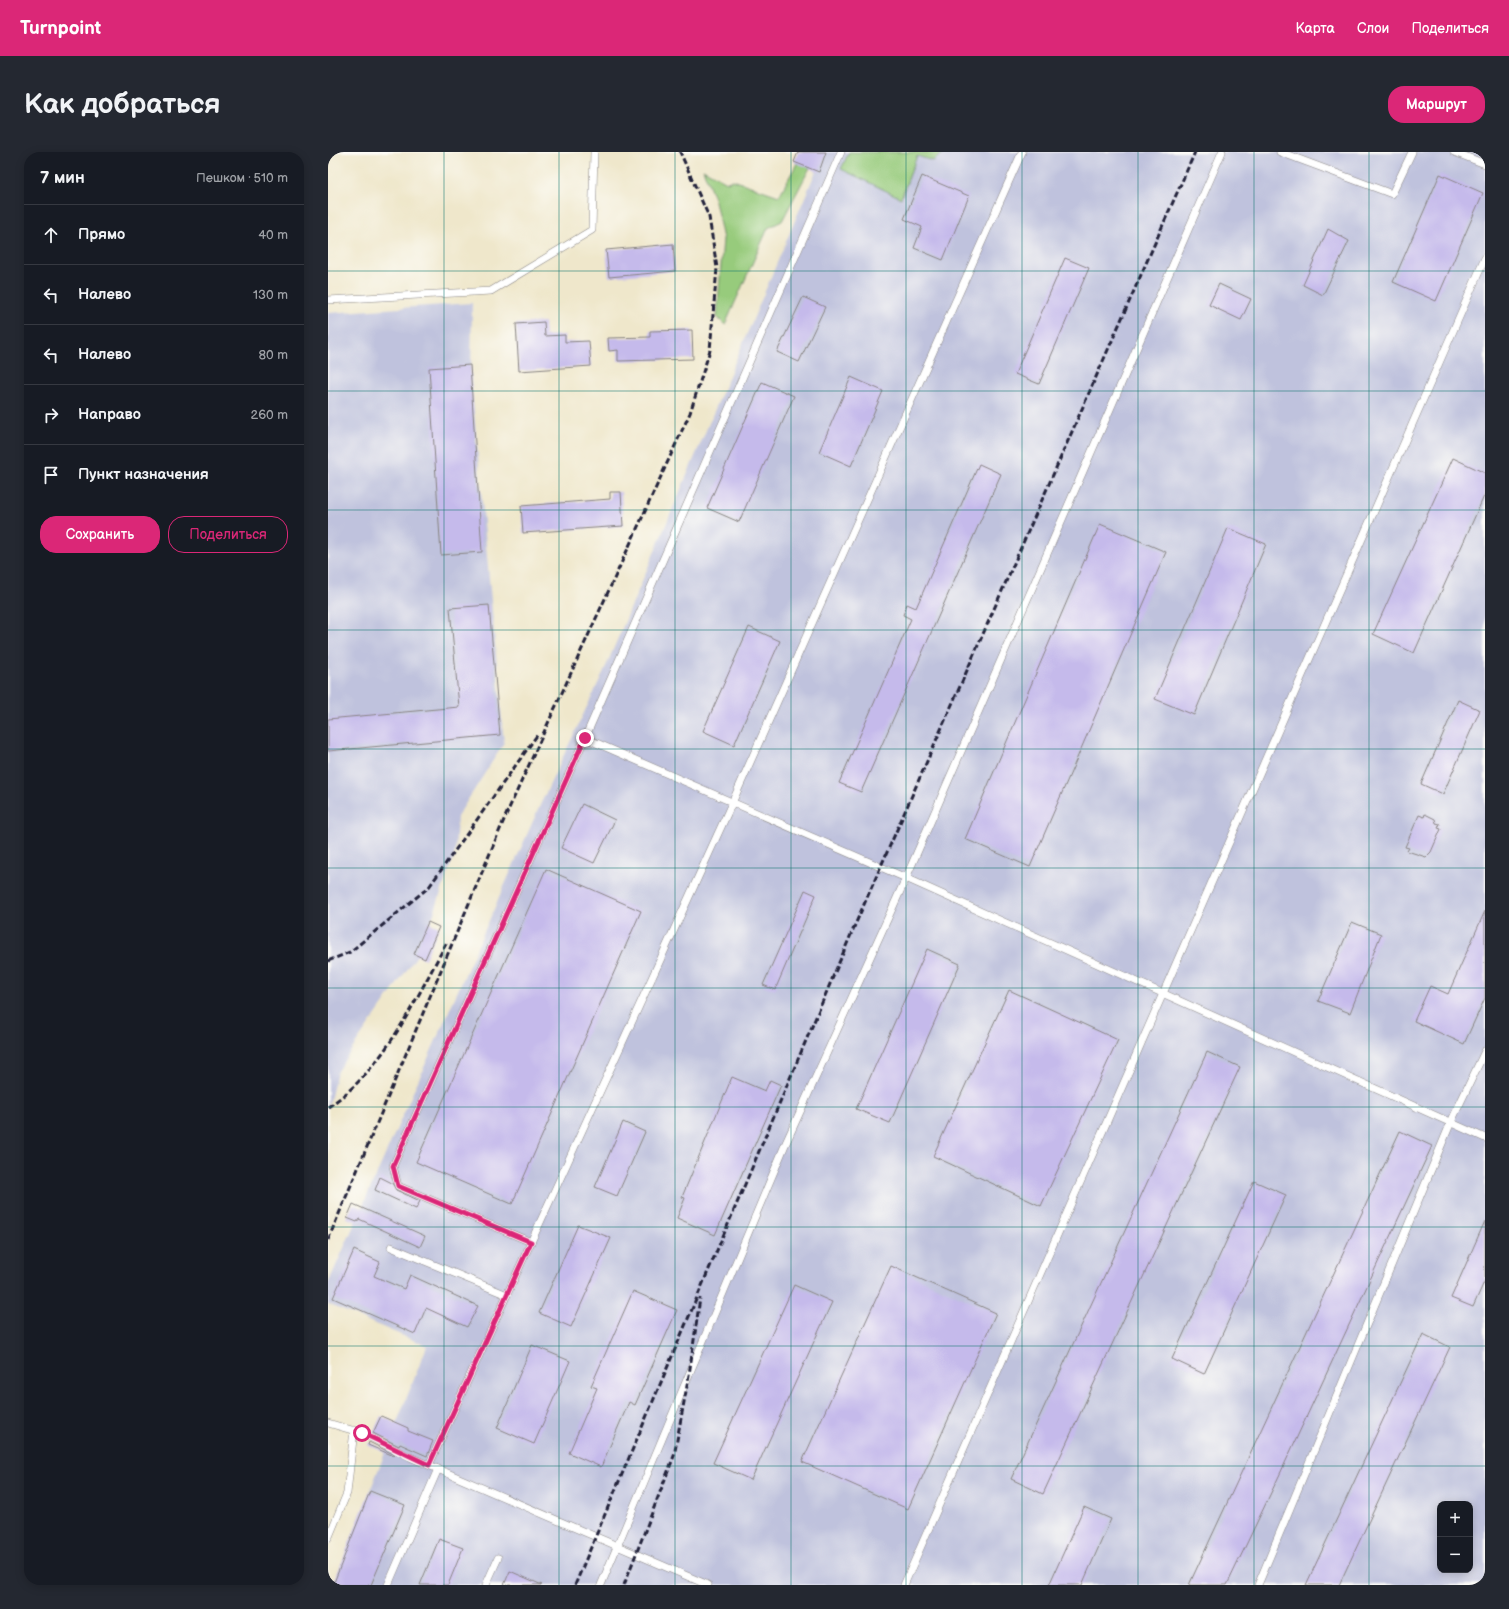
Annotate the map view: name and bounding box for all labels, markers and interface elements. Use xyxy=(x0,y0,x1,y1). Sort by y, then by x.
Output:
text: Turnpoint xyxy=(20,17,101,40)
text: Карта xyxy=(1295,20,1335,37)
text: Слои xyxy=(1357,20,1389,37)
text: Поделиться xyxy=(1411,20,1489,37)
button: Маршрут xyxy=(1388,86,1485,123)
text: Как добраться xyxy=(24,88,221,121)
text: 7 мин xyxy=(40,168,85,188)
text: Пешком · 510 m xyxy=(196,170,288,186)
icon: ahead xyxy=(40,224,62,246)
text: Прямо xyxy=(78,225,125,244)
text: 40 m xyxy=(258,227,288,243)
icon: left xyxy=(40,284,62,306)
text: Налево xyxy=(78,285,131,304)
text: 130 m xyxy=(253,287,288,303)
icon: left xyxy=(40,344,62,366)
text: Налево xyxy=(78,345,131,364)
text: 80 m xyxy=(259,347,288,363)
icon: right xyxy=(40,404,62,426)
text: Направо xyxy=(78,405,141,424)
text: 260 m xyxy=(250,407,288,423)
icon: arrive xyxy=(40,464,62,486)
text: Пункт назначения xyxy=(78,465,209,484)
button: Сохранить xyxy=(40,516,160,553)
button: Поделиться xyxy=(168,516,288,553)
route end xyxy=(576,729,594,747)
route start xyxy=(353,1424,371,1442)
map controls xyxy=(1437,1501,1473,1573)
button: + xyxy=(1437,1501,1473,1537)
button: − xyxy=(1437,1537,1473,1573)

